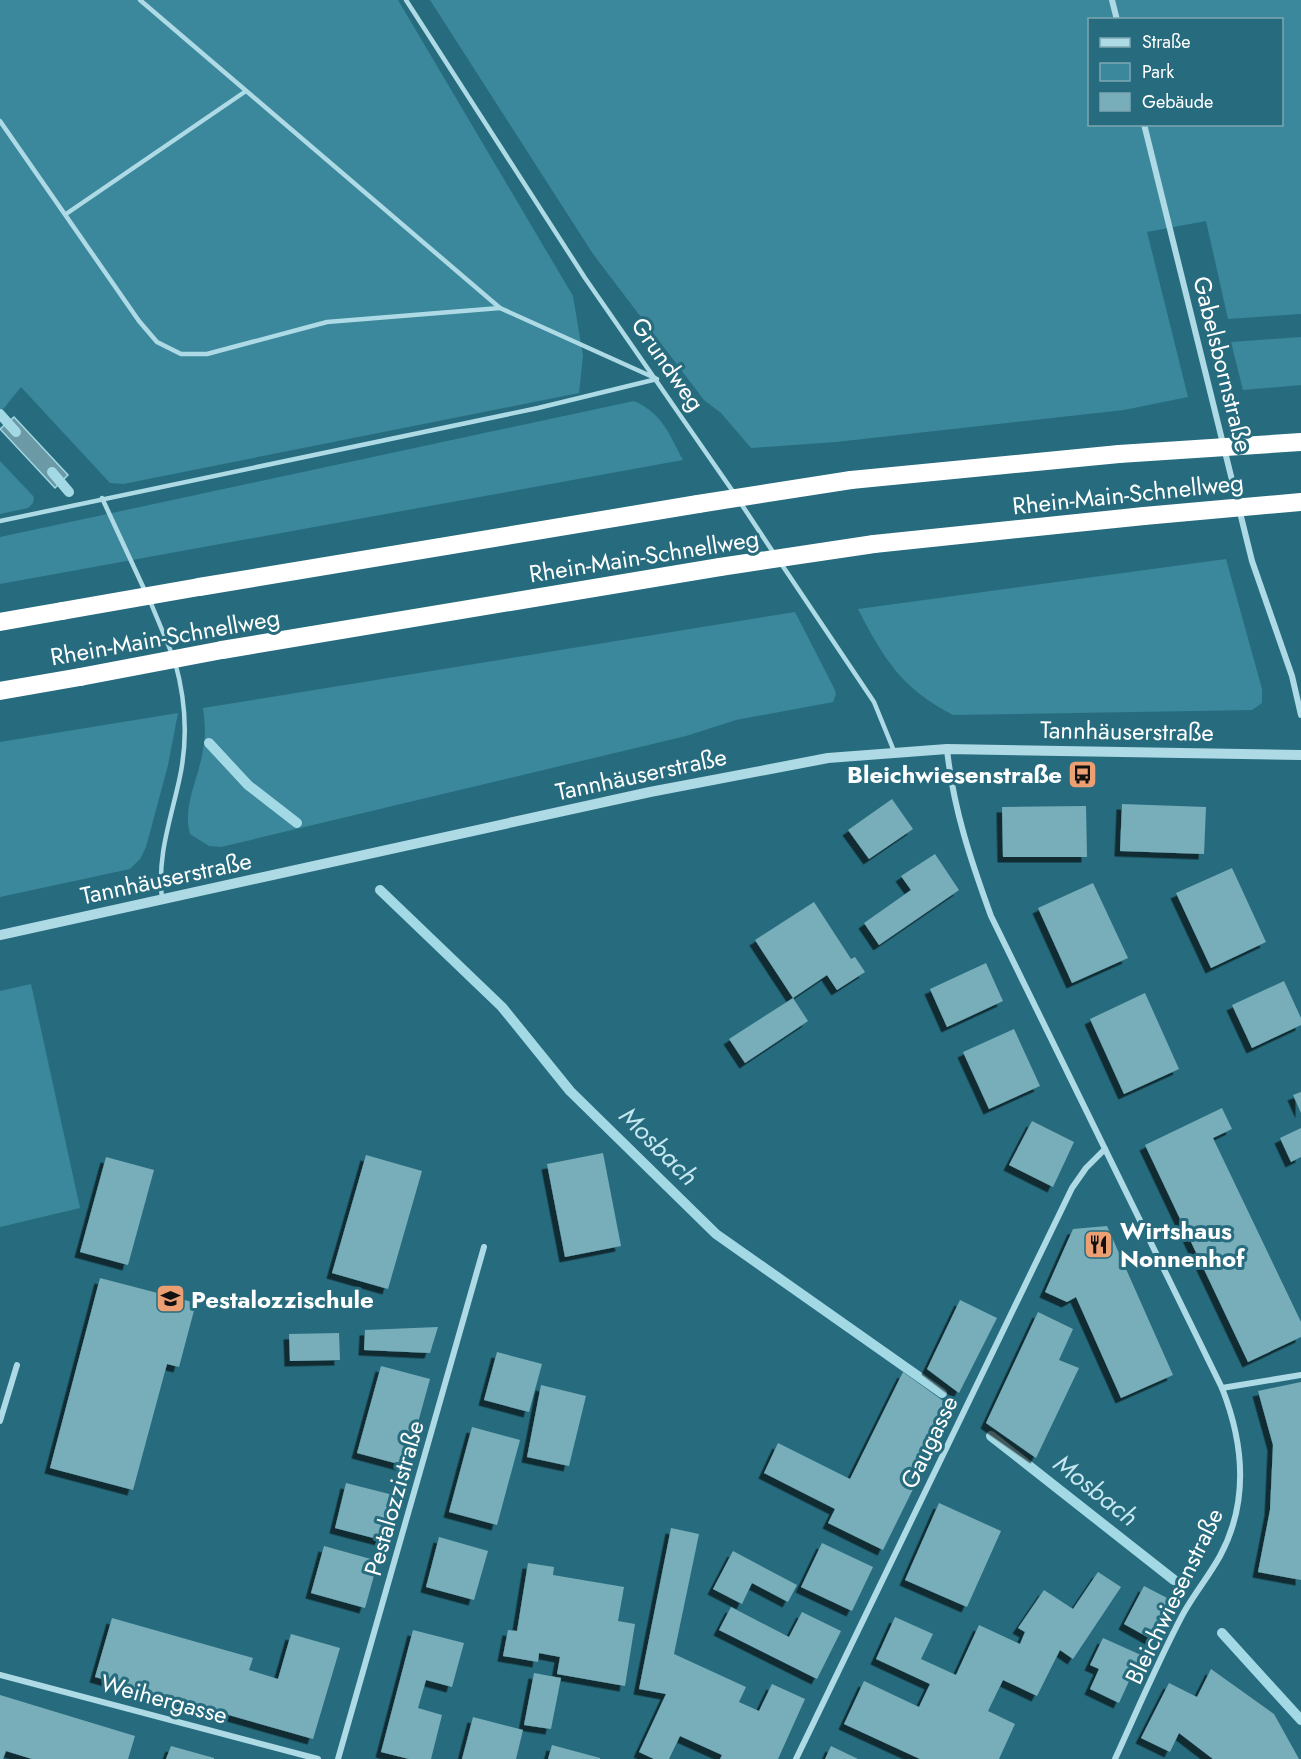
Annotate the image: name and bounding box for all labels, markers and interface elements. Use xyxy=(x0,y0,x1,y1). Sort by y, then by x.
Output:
legend xyxy=(1088,18,1283,126)
text: Straße xyxy=(1142,29,1190,55)
text: Park xyxy=(1142,59,1174,85)
text: Gebäude xyxy=(1142,89,1213,115)
street label: Gabelsbornstraße xyxy=(1184,272,1262,456)
street label: Grundweg xyxy=(623,310,713,418)
street label: Rhein-Main-Schnellweg xyxy=(1011,464,1245,524)
street label: Rhein-Main-Schnellweg xyxy=(527,521,761,591)
street label: Rhein-Main-Schnellweg xyxy=(48,600,282,674)
street label: Tannhäuserstraße xyxy=(1040,712,1214,750)
street label: Tannhäuserstraße xyxy=(552,739,730,809)
place label: Bleichwiesenstraße xyxy=(847,757,1062,792)
bus stop icon: Bleichwiesenstraße xyxy=(1067,758,1099,790)
street label: Tannhäuserstraße xyxy=(77,843,255,913)
water label: Mosbach xyxy=(611,1098,707,1194)
place label: Wirtshaus Nonnenhof xyxy=(1120,1213,1246,1276)
restaurant icon: Wirtshaus Nonnenhof xyxy=(1083,1228,1115,1260)
place label: Pestalozzischule xyxy=(191,1282,374,1317)
school or university icon: Pestalozzischule xyxy=(154,1283,186,1315)
street label: Gaugasse xyxy=(891,1390,967,1494)
street label: Pestalozzistraße xyxy=(355,1416,433,1580)
water label: Mosbach xyxy=(1046,1445,1146,1535)
street label: Bleichwiesenstraße xyxy=(1116,1502,1232,1690)
street label: Weihergasse xyxy=(97,1665,231,1733)

